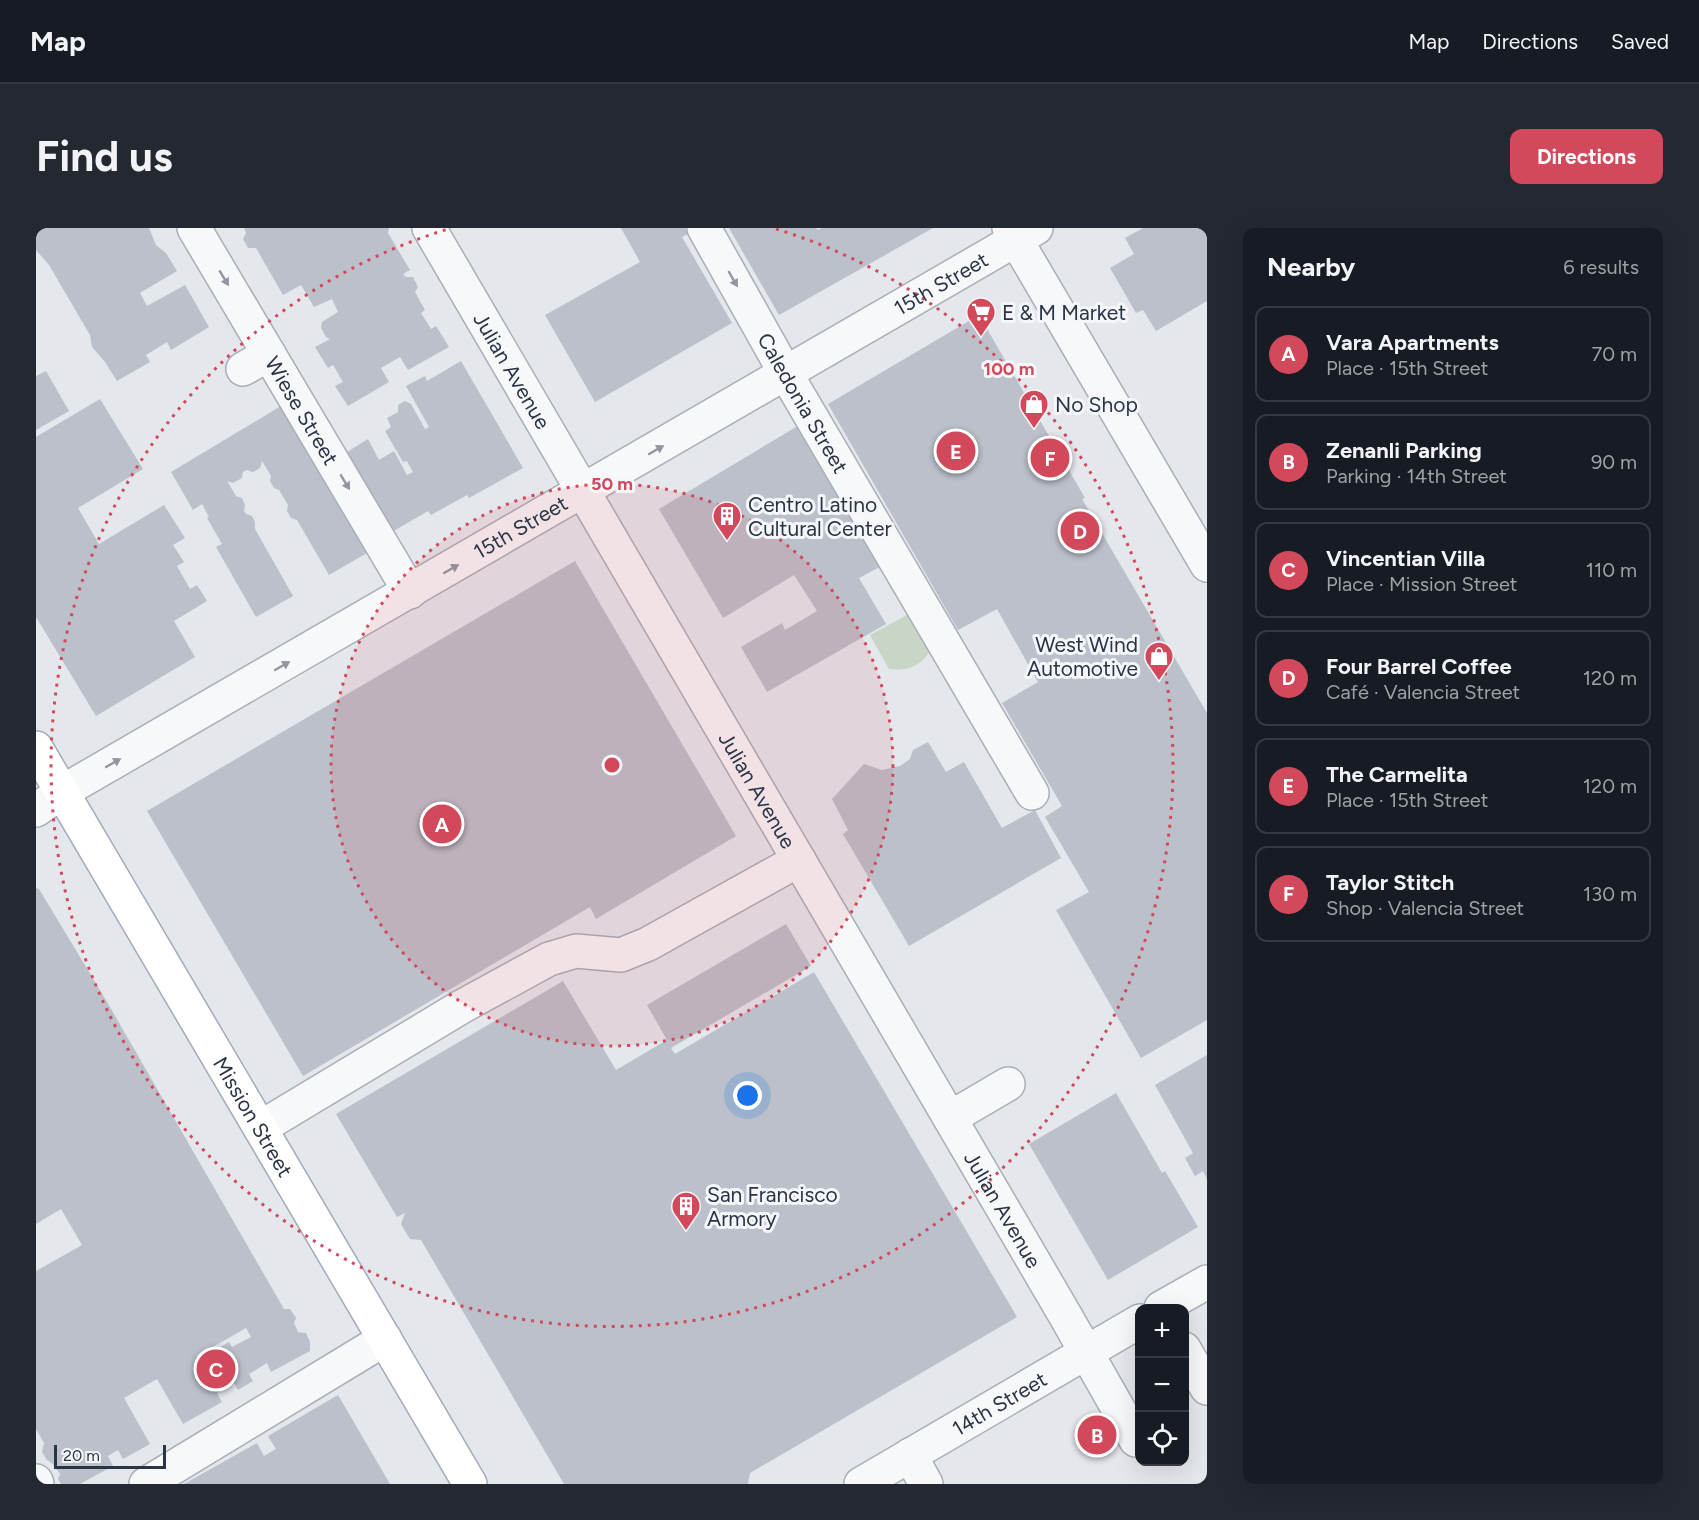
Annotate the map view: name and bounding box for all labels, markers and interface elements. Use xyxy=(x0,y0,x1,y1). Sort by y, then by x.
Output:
text: Map xyxy=(30,24,86,58)
text: Map xyxy=(1408,29,1449,54)
text: Directions xyxy=(1482,29,1578,54)
text: Saved xyxy=(1611,29,1669,54)
button: Directions xyxy=(1510,129,1663,184)
text: Find us xyxy=(36,131,173,182)
street label: 15th Street xyxy=(889,246,992,320)
text: Nearby xyxy=(1267,251,1355,283)
text: 6 results xyxy=(1563,255,1639,279)
one-way arrow xyxy=(219,270,229,287)
one-way arrow xyxy=(728,271,738,288)
supermarket icon: E & M Market xyxy=(965,296,997,338)
place label: E & M Market xyxy=(1002,300,1126,325)
street label: Julian Avenue xyxy=(469,308,556,433)
street label: Caledonia Street xyxy=(753,328,854,477)
text: Vara Apartments xyxy=(1326,329,1499,356)
text: A xyxy=(1281,342,1296,366)
text: 70 m xyxy=(1591,342,1637,366)
street label: Wiese Street xyxy=(260,352,344,469)
text: Place · 15th Street xyxy=(1326,356,1488,380)
text: 100 m xyxy=(984,358,1034,380)
shop icon: No Shop xyxy=(1018,388,1050,430)
place label: No Shop xyxy=(1055,392,1138,417)
pin: E xyxy=(936,428,976,474)
pin: F xyxy=(1030,436,1070,480)
text: Zenanli Parking xyxy=(1326,437,1482,464)
one-way arrow xyxy=(648,444,664,455)
text: B xyxy=(1282,450,1295,474)
text: 90 m xyxy=(1591,450,1637,474)
text: Parking · 14th Street xyxy=(1326,464,1507,488)
text: 50 m xyxy=(591,473,633,495)
one-way arrow xyxy=(339,474,350,490)
street label: 15th Street xyxy=(469,490,572,564)
place label: Centro Latino Cultural Center xyxy=(748,492,892,541)
building icon: Centro Latino Cultural Center xyxy=(711,500,743,542)
pin: D xyxy=(1060,508,1100,554)
text: Vincentian Villa xyxy=(1326,545,1485,572)
text: C xyxy=(1281,558,1296,582)
text: 110 m xyxy=(1586,558,1637,582)
one-way arrow xyxy=(443,563,459,574)
text: Place · Mission Street xyxy=(1326,572,1517,596)
place label: West Wind Automotive xyxy=(1027,632,1138,681)
shop icon: West Wind Automotive xyxy=(1143,640,1175,682)
text: Four Barrel Coffee xyxy=(1326,653,1512,680)
one-way arrow xyxy=(274,661,291,671)
text: D xyxy=(1282,666,1296,690)
text: 120 m xyxy=(1583,666,1637,690)
text: Café · Valencia Street xyxy=(1326,680,1520,704)
street label: Julian Avenue xyxy=(714,727,802,853)
centre of rings xyxy=(602,755,622,775)
one-way arrow xyxy=(105,758,122,768)
text: The Carmelita xyxy=(1326,761,1468,788)
text: E xyxy=(1283,774,1294,798)
text: 120 m xyxy=(1583,774,1637,798)
text: Place · 15th Street xyxy=(1326,788,1488,812)
pin: A xyxy=(422,802,462,846)
text: Taylor Stitch xyxy=(1326,869,1454,896)
text: F xyxy=(1283,882,1294,906)
text: 130 m xyxy=(1583,882,1637,906)
text: Shop · Valencia Street xyxy=(1326,896,1524,920)
street label: Mission Street xyxy=(208,1052,298,1181)
your location xyxy=(733,1081,762,1110)
street label: Julian Avenue xyxy=(959,1147,1047,1272)
place label: San Francisco Armory xyxy=(707,1182,838,1231)
building icon: San Francisco Armory xyxy=(670,1190,702,1232)
map controls xyxy=(1135,1304,1189,1466)
button: + xyxy=(1135,1304,1189,1358)
pin: C xyxy=(196,1346,236,1392)
button: − xyxy=(1135,1358,1189,1412)
street label: 14th Street xyxy=(947,1366,1051,1441)
pin: B xyxy=(1078,1412,1116,1458)
button: locate xyxy=(1135,1412,1189,1466)
scale bar xyxy=(54,1442,166,1470)
text: 20 m xyxy=(63,1446,100,1465)

